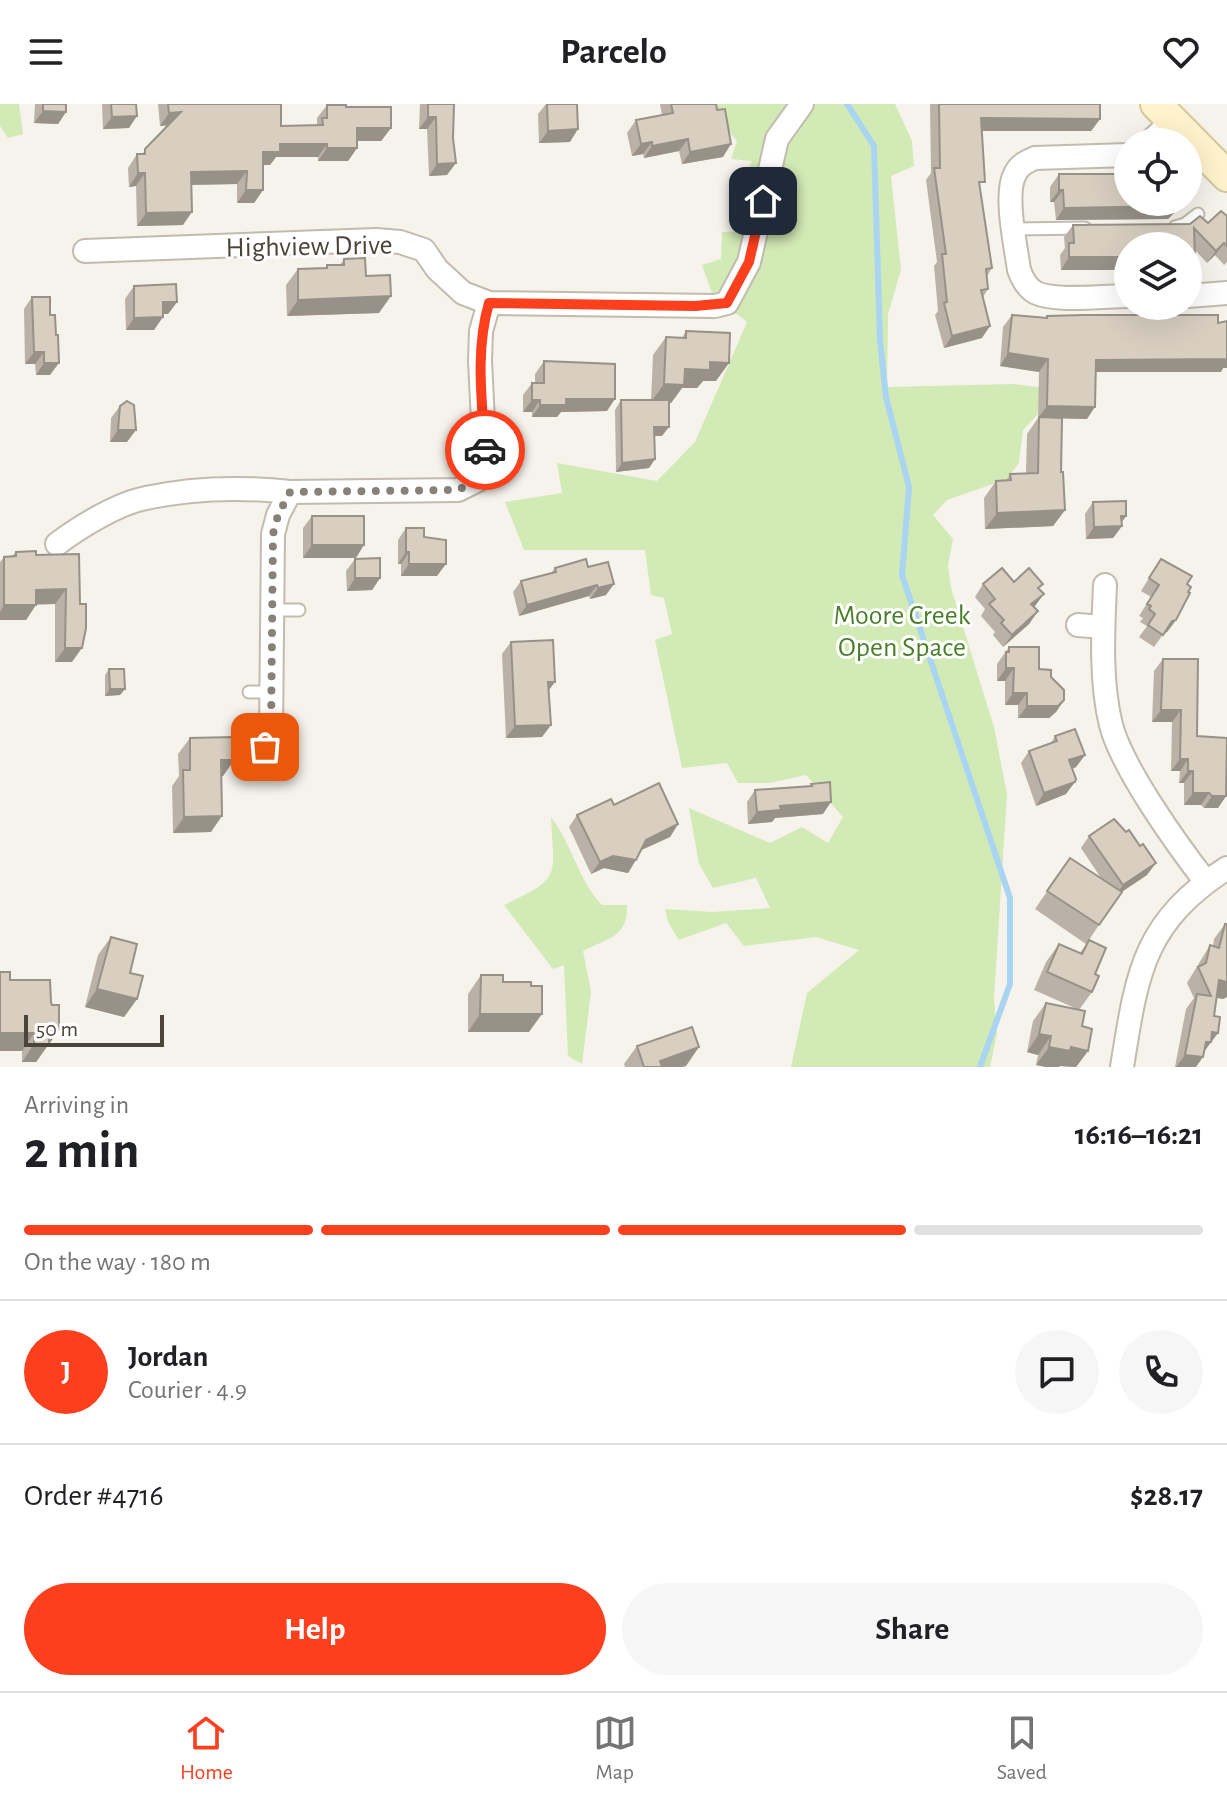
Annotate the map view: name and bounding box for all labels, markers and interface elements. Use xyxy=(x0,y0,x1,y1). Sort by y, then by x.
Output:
icon: menu xyxy=(24,30,68,74)
icon: heart xyxy=(1159,30,1203,74)
text: Parcelo xyxy=(560,34,667,70)
map controls xyxy=(1114,128,1202,320)
button: locate xyxy=(1114,128,1202,216)
pin xyxy=(729,167,797,235)
icon: home xyxy=(741,179,785,223)
street label: Highview Drive xyxy=(225,232,393,262)
button: layers xyxy=(1114,232,1202,320)
courier xyxy=(445,410,525,490)
icon: car xyxy=(463,428,507,472)
park label: Moore Creek Open Space xyxy=(834,602,971,662)
pin xyxy=(231,713,299,781)
icon: bag xyxy=(243,725,287,769)
scale bar xyxy=(24,1011,164,1047)
text: 50 m xyxy=(36,1018,78,1040)
text: Arriving in xyxy=(24,1092,129,1118)
text: 16:16–16:21 xyxy=(1075,1120,1203,1150)
text: 2 min xyxy=(24,1125,139,1177)
text: On the way · 180 m xyxy=(24,1249,211,1275)
button: chat xyxy=(1015,1330,1099,1414)
button: phone xyxy=(1119,1330,1203,1414)
text: Jordan xyxy=(128,1342,208,1372)
text: J xyxy=(61,1357,71,1387)
text: Courier · 4.9 xyxy=(128,1377,247,1403)
text: Order #4716 xyxy=(24,1481,164,1511)
text: $28.17 xyxy=(1130,1481,1203,1511)
button: Help xyxy=(24,1583,606,1675)
button: Share xyxy=(622,1583,1203,1675)
tab: Home xyxy=(180,1711,233,1785)
tab: Map xyxy=(593,1711,637,1785)
tab: Saved xyxy=(997,1711,1047,1785)

